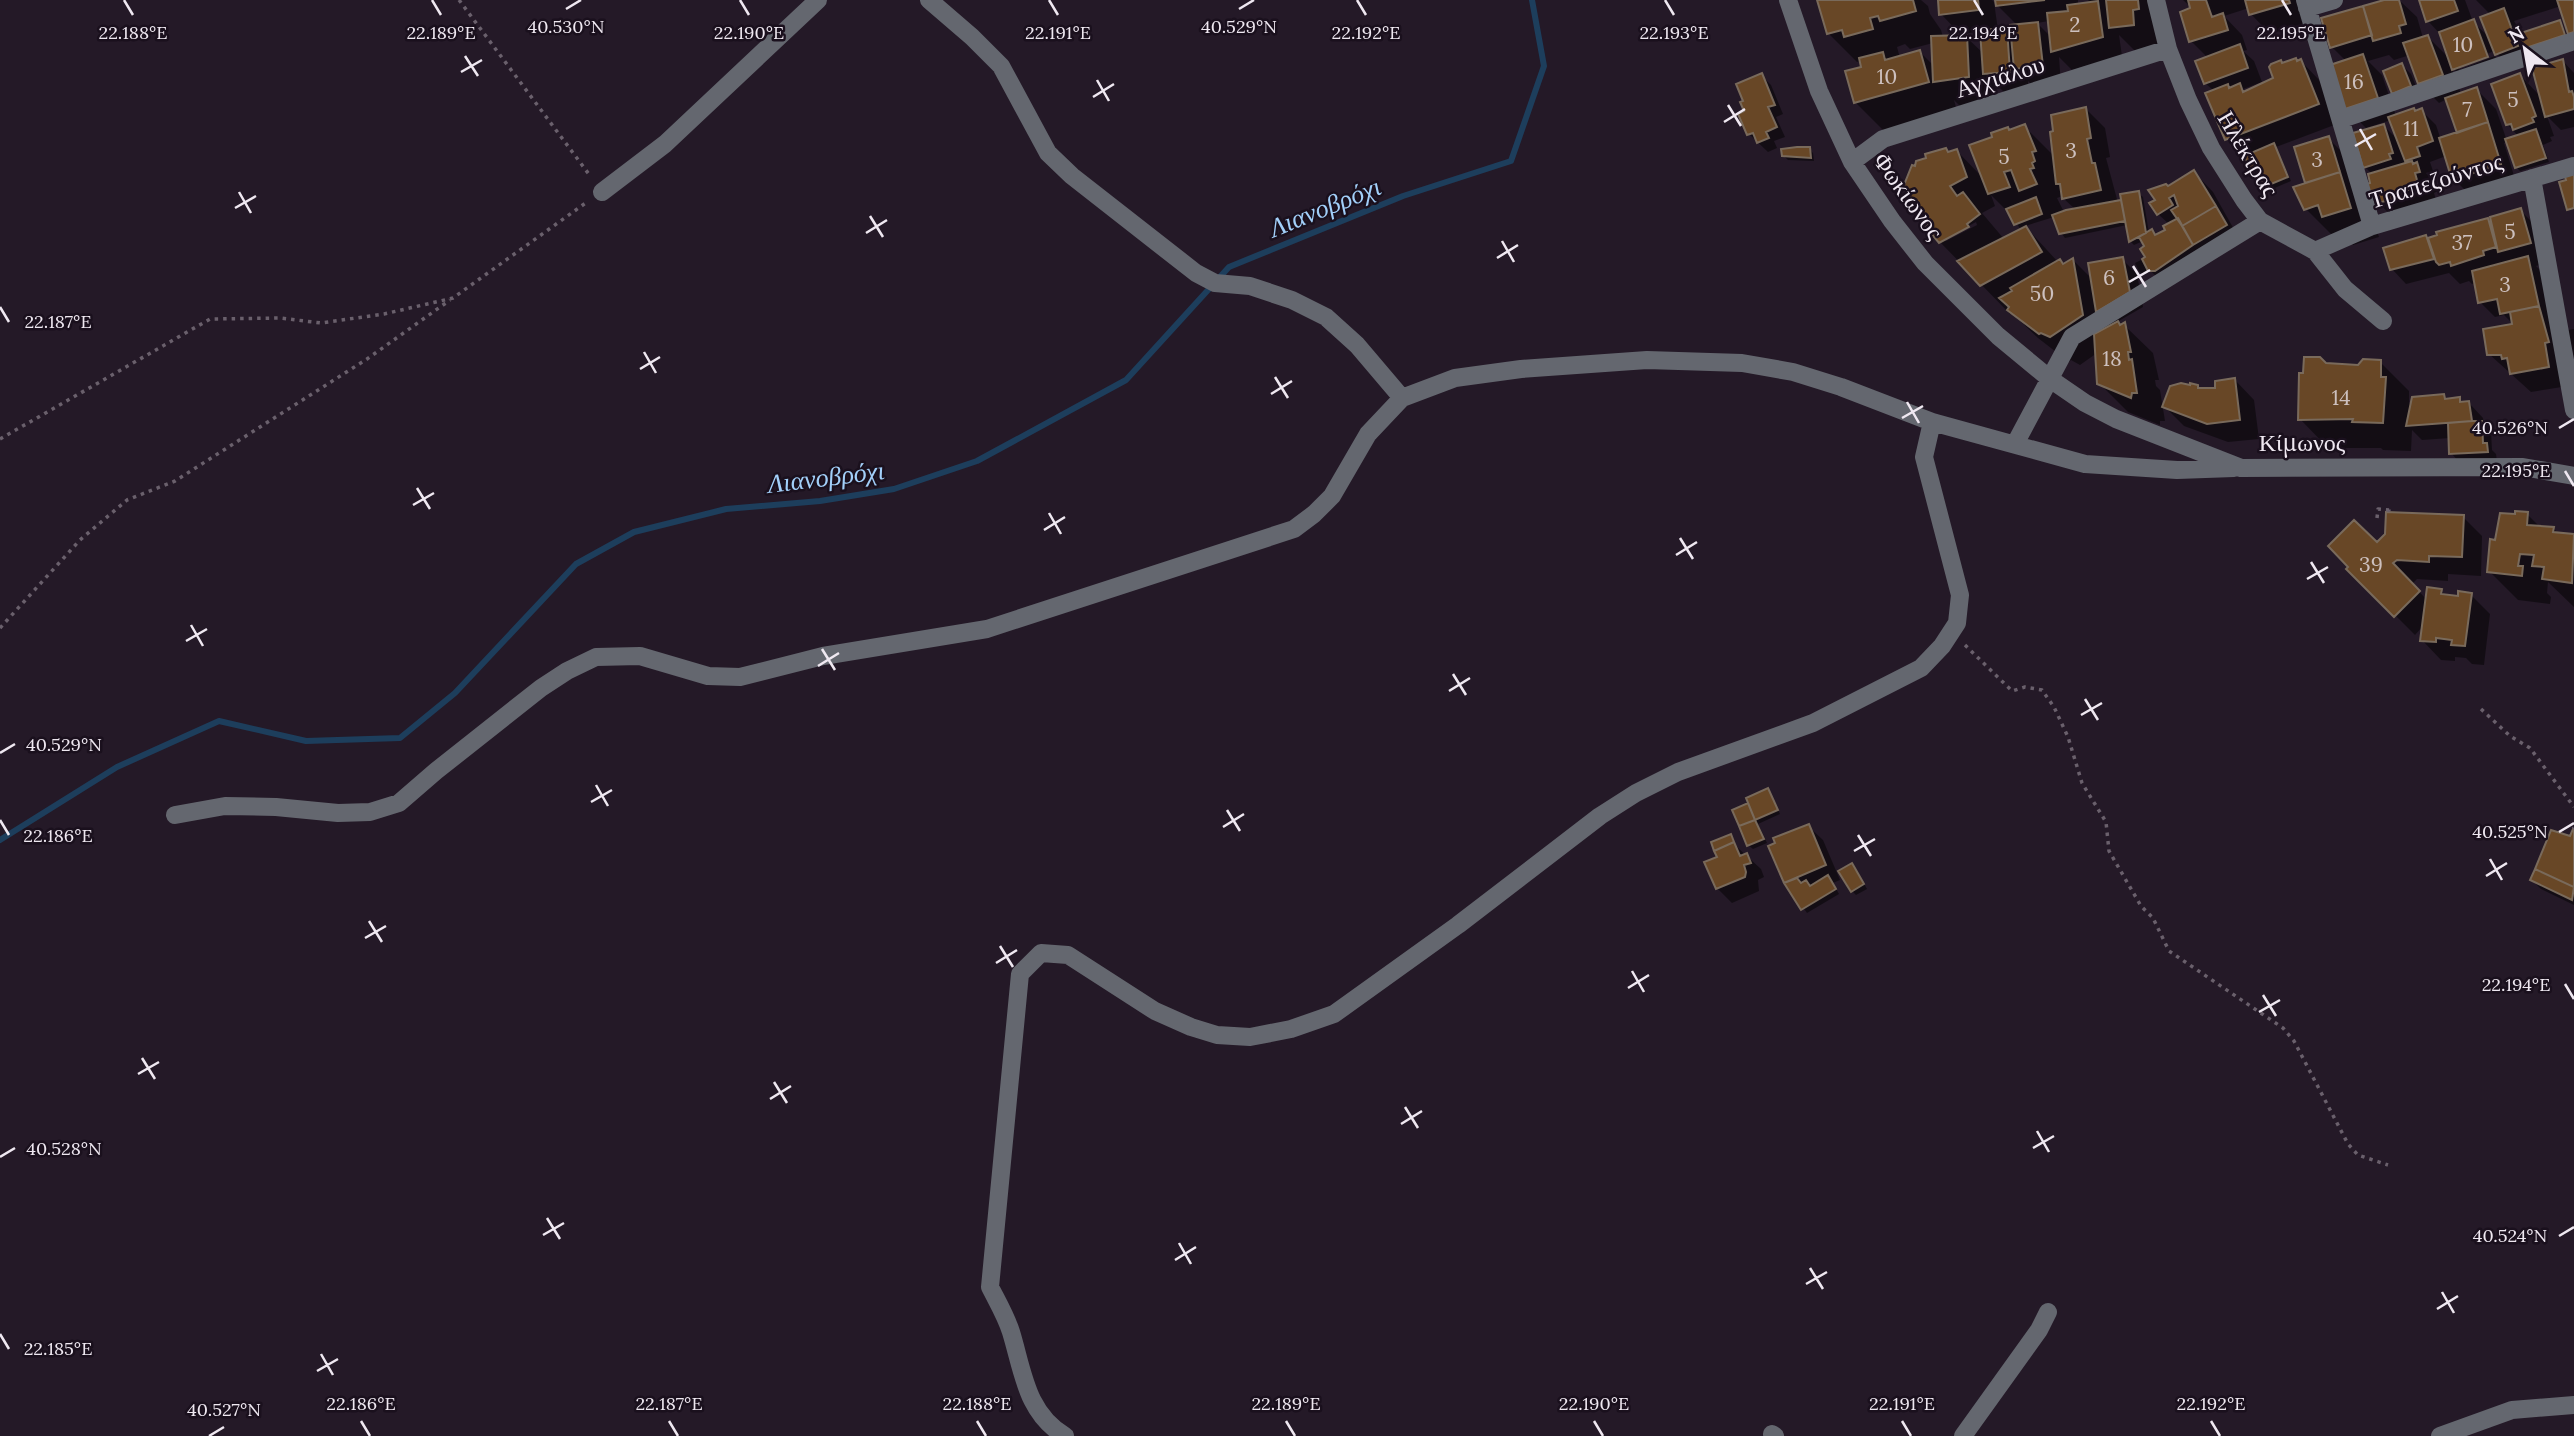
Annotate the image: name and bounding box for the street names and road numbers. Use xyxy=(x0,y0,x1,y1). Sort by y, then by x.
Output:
street label: Αγχιάλου xyxy=(1952,48,2048,105)
street label: Ηλέκτρας xyxy=(2211,105,2286,203)
street label: Τραπεζούντος xyxy=(2365,145,2507,216)
street label: Φωκίωνος xyxy=(1866,146,1951,246)
street label: Κίμωνος xyxy=(2259,427,2346,458)

